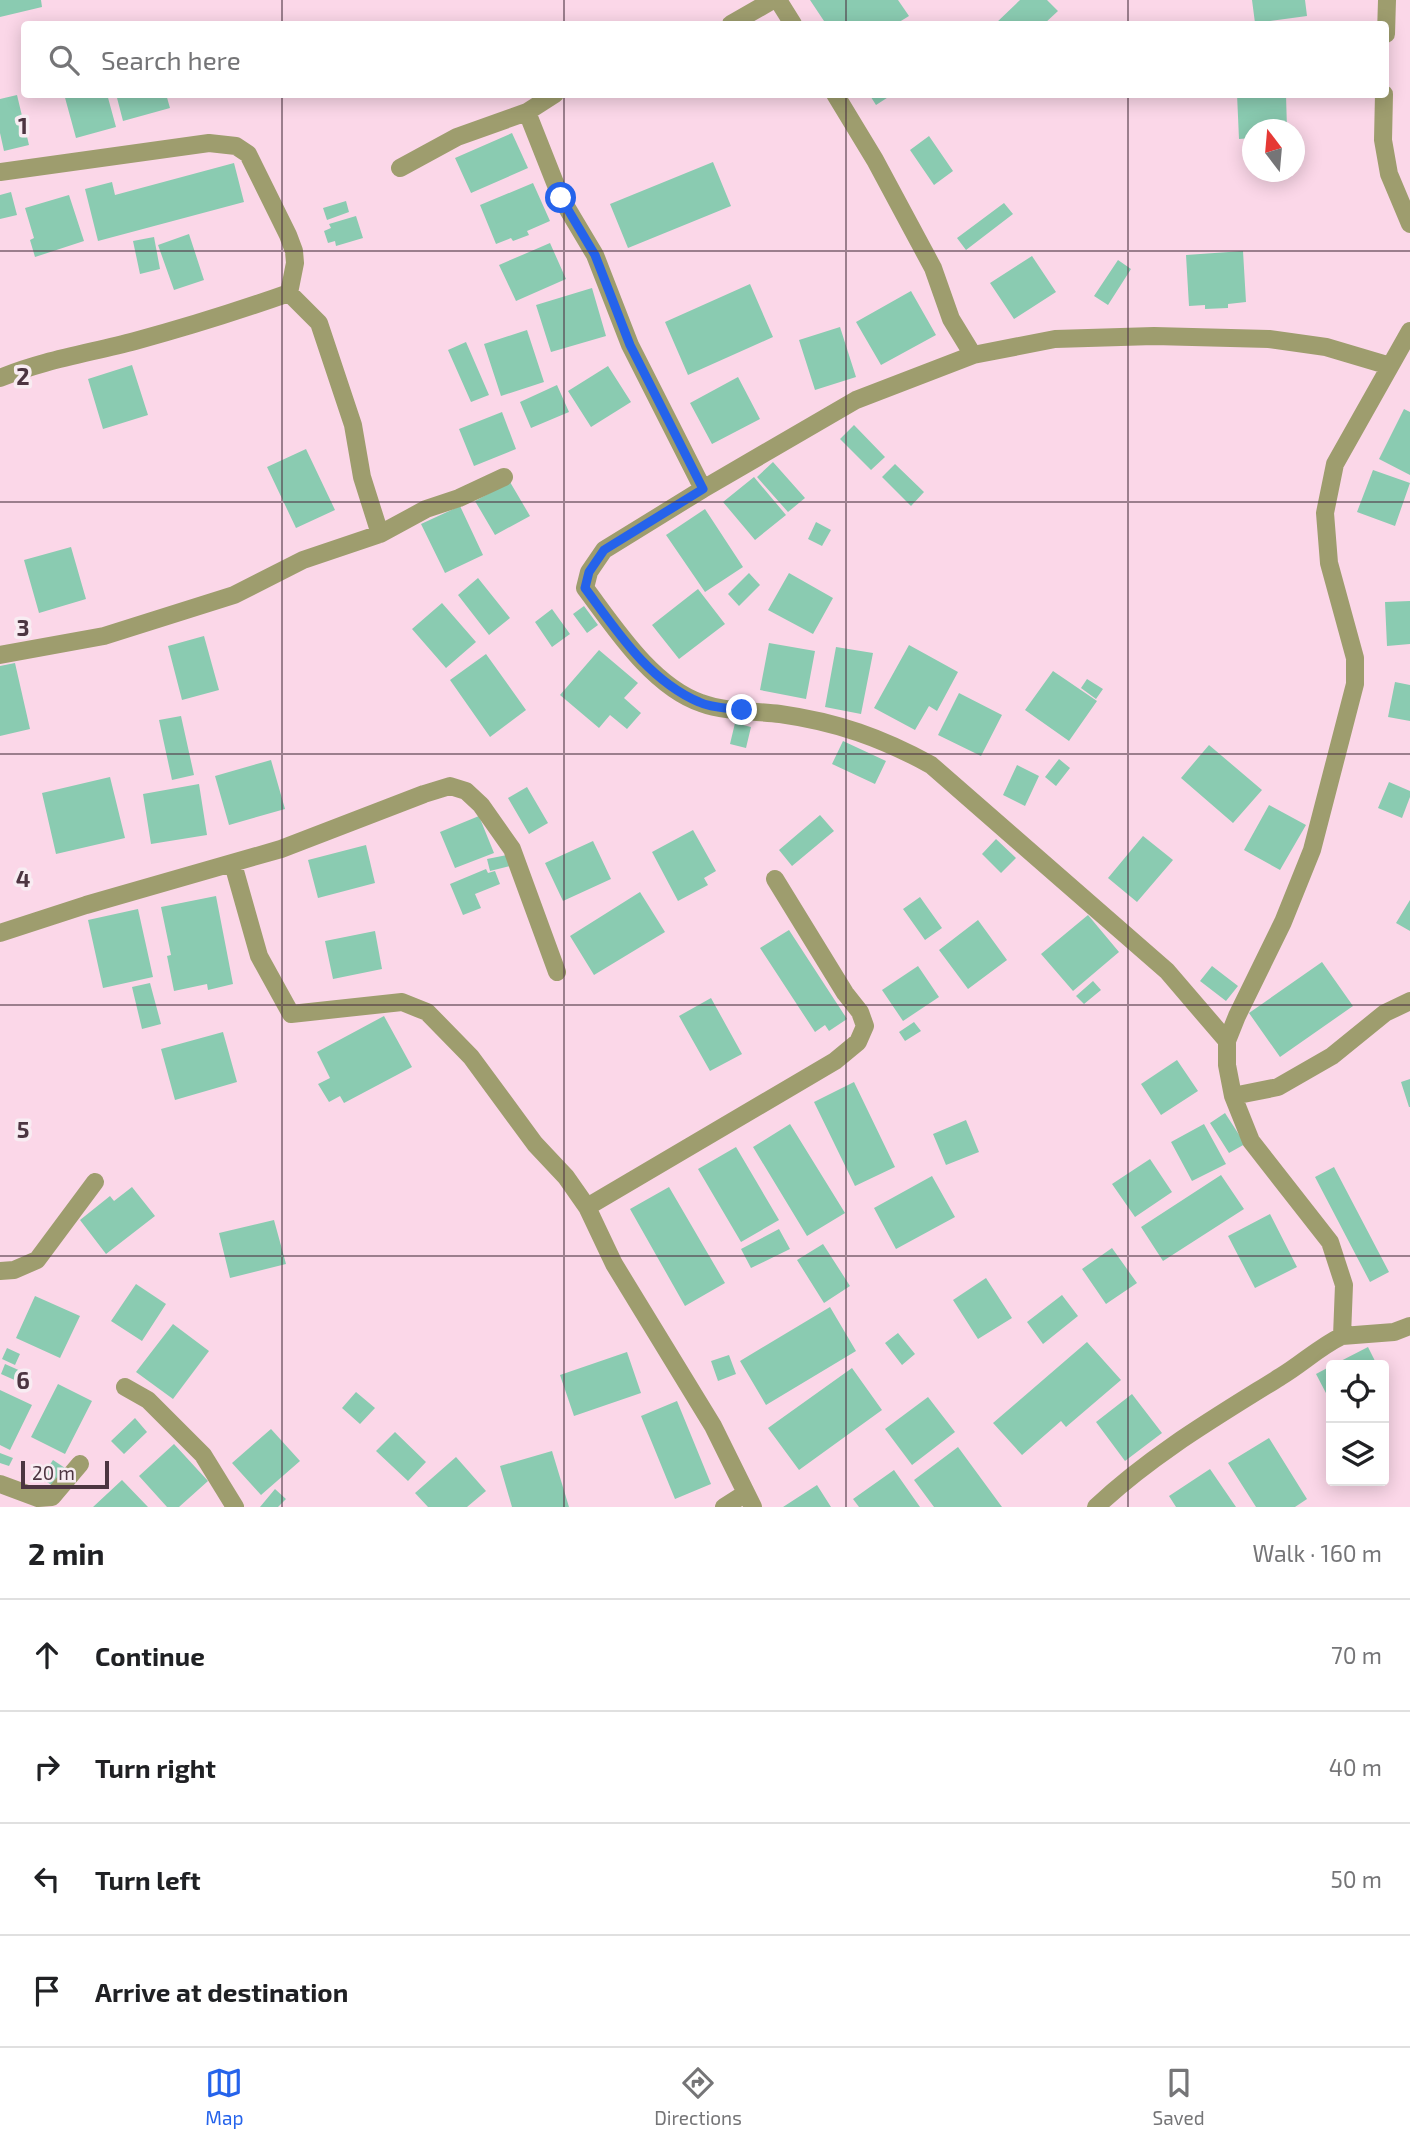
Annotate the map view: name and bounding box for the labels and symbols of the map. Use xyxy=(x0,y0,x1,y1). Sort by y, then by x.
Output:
text: 1 xyxy=(18,111,28,139)
north arrow xyxy=(1242,119,1305,182)
route start xyxy=(545,182,576,213)
text: 2 xyxy=(16,362,30,390)
text: 3 xyxy=(16,613,30,641)
route end xyxy=(726,694,757,725)
text: 4 xyxy=(16,864,30,892)
text: 5 xyxy=(17,1115,29,1143)
text: 6 xyxy=(16,1366,30,1394)
scale bar xyxy=(21,1458,108,1490)

